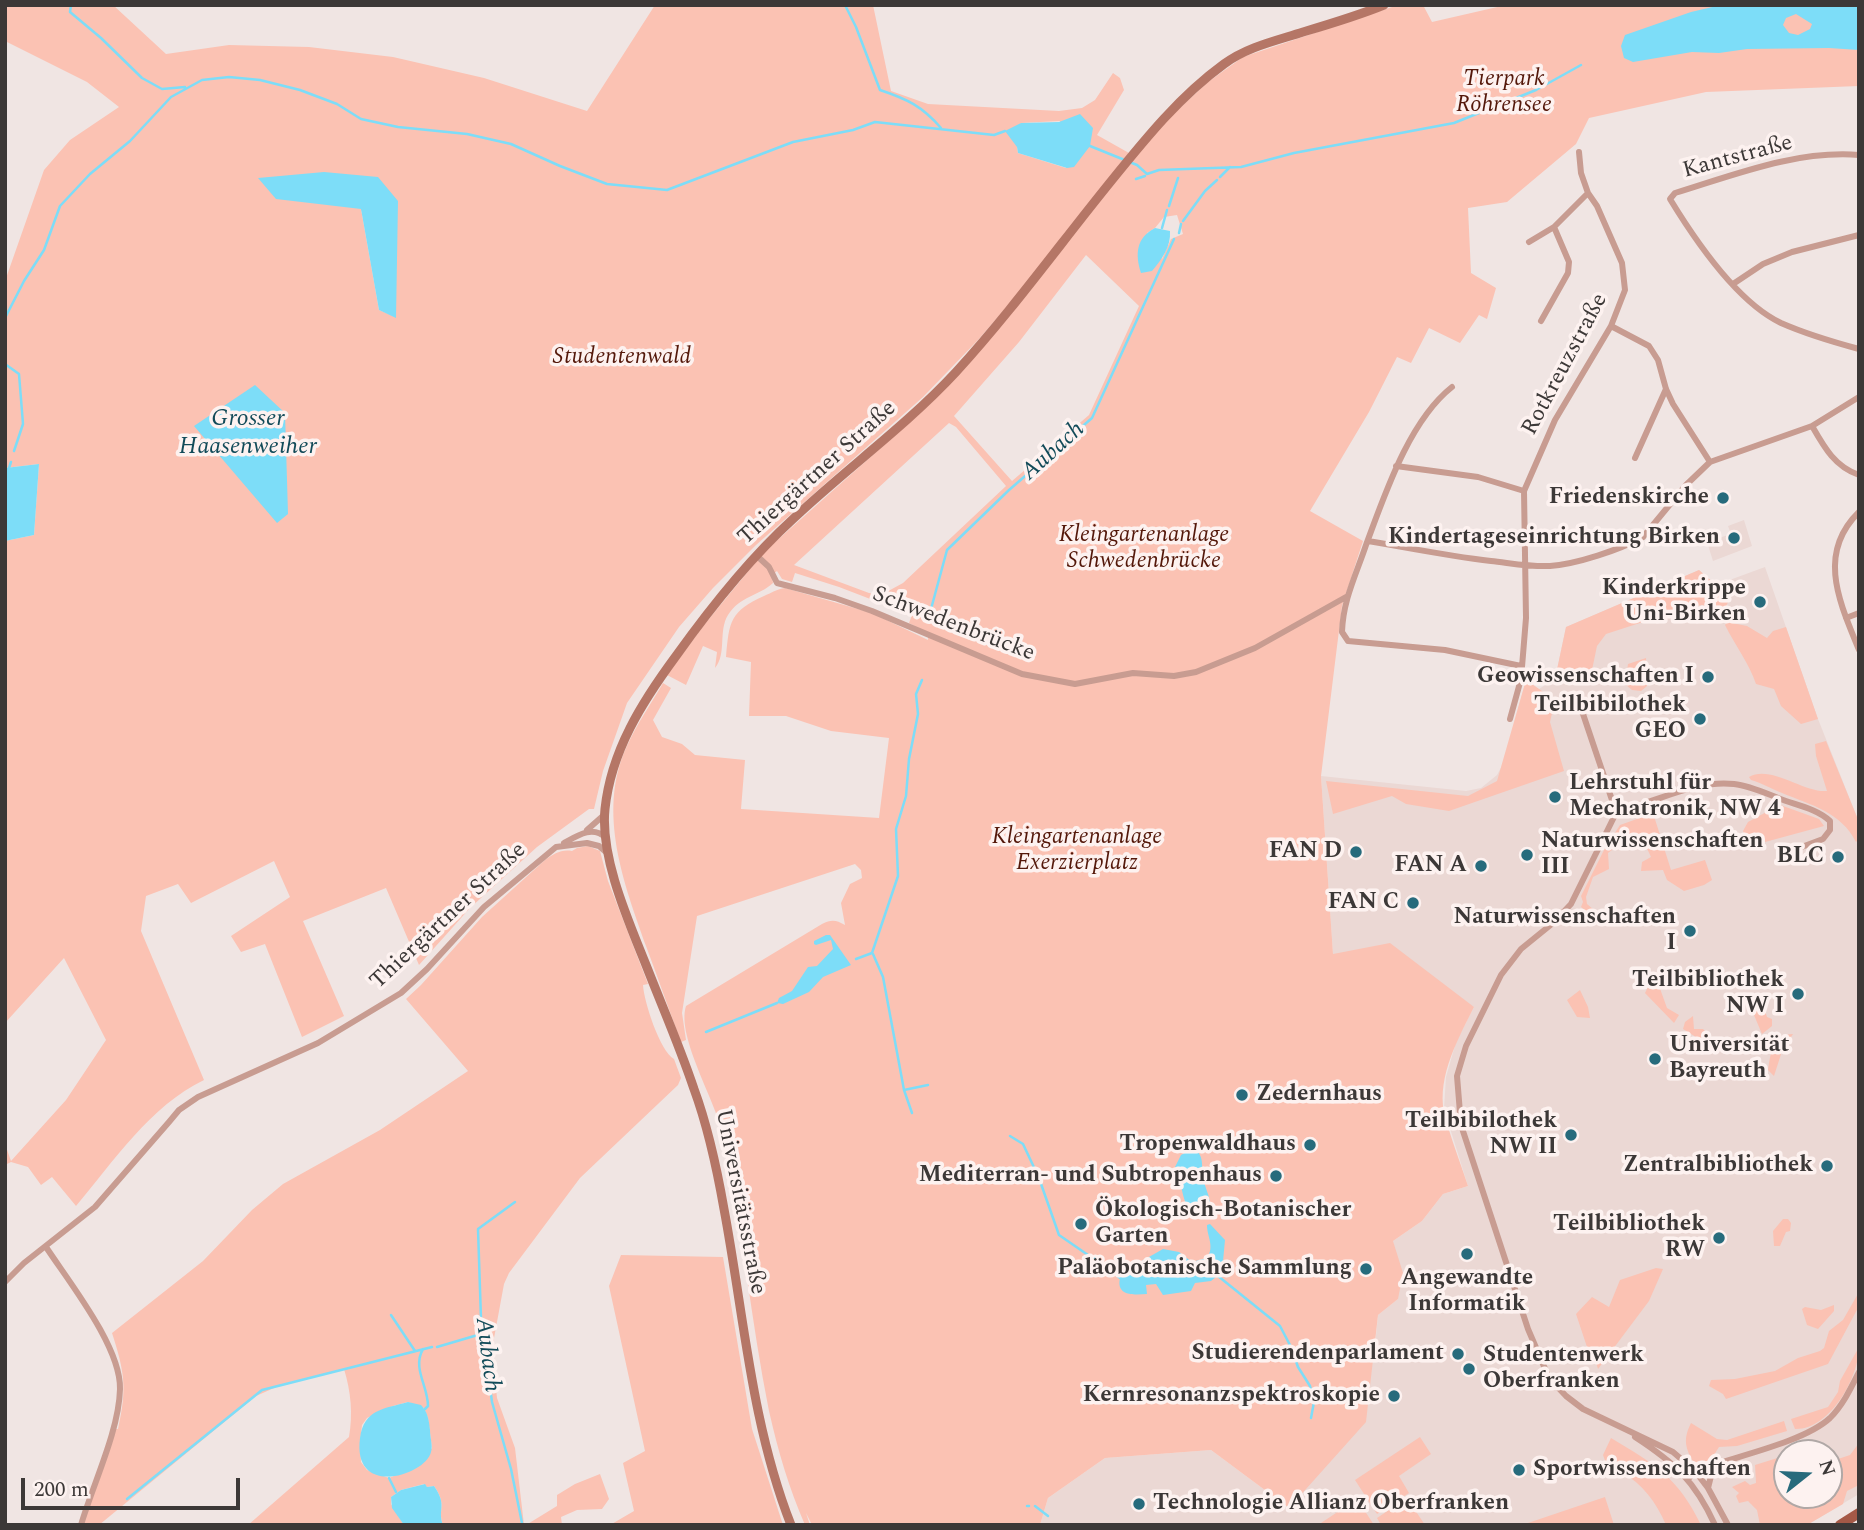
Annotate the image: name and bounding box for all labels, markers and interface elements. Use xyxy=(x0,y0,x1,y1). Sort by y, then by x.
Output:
park label: Tierpark Röhrensee xyxy=(1456,66,1552,120)
street label: Kantstraße xyxy=(1680,130,1796,186)
street label: Rotkreuzstraße xyxy=(1517,289,1615,441)
park label: Studentenwald xyxy=(553,344,691,372)
street label: Thiergärtner Straße xyxy=(733,396,903,552)
water label: Grosser Haasenweiher xyxy=(179,406,317,462)
water label: Aubach xyxy=(1017,416,1091,488)
place label: Friedenskirche xyxy=(1549,484,1709,512)
marker: Friedenskirche xyxy=(1715,490,1731,506)
park label: Kleingartenanlage Schwedenbrücke xyxy=(1059,522,1229,576)
place label: Kindertageseinrichtung Birken xyxy=(1388,524,1720,552)
marker: Kindertageseinrichtung Birken xyxy=(1726,530,1742,546)
place label: Kinderkrippe Uni-Birken xyxy=(1602,575,1746,629)
street label: Schwedenbrücke xyxy=(868,581,1038,669)
marker: Kinderkrippe Uni-Birken xyxy=(1752,594,1768,610)
place label: Geowissenschaften I xyxy=(1477,663,1694,691)
marker: Geowissenschaften I xyxy=(1700,669,1716,685)
place label: Teilbibilothek GEO xyxy=(1534,692,1686,746)
marker: Teilbibilothek GEO xyxy=(1692,711,1708,727)
place label: Lehrstuhl für Mechatronik, NW 4 xyxy=(1569,770,1781,824)
marker: Lehrstuhl für Mechatronik, NW 4 xyxy=(1547,789,1563,805)
park label: Kleingartenanlage Exerzierplatz xyxy=(992,824,1162,878)
place label: Naturwissenschaften III xyxy=(1541,828,1764,882)
street label: Thiergärtner Straße xyxy=(365,838,533,996)
place label: FAN D xyxy=(1269,838,1342,866)
place label: BLC xyxy=(1776,843,1824,871)
marker: FAN D xyxy=(1348,844,1364,860)
marker: Naturwissenschaften III xyxy=(1519,847,1535,863)
marker: BLC xyxy=(1830,849,1846,865)
place label: FAN A xyxy=(1394,852,1467,880)
marker: FAN A xyxy=(1473,858,1489,874)
place label: FAN C xyxy=(1328,889,1399,917)
marker: FAN C xyxy=(1405,895,1421,911)
place label: Naturwissenschaften I xyxy=(1453,904,1676,958)
marker: Naturwissenschaften I xyxy=(1682,923,1698,939)
place label: Teilbibliothek NW I xyxy=(1632,967,1784,1021)
marker: Teilbibliothek NW I xyxy=(1790,986,1806,1002)
place label: Universität Bayreuth xyxy=(1669,1032,1789,1086)
marker: Universität Bayreuth xyxy=(1647,1051,1663,1067)
place label: Zedernhaus xyxy=(1256,1081,1382,1109)
marker: Zedernhaus xyxy=(1234,1087,1250,1103)
street label: Universitätsstraße xyxy=(708,1107,770,1297)
place label: Teilbibilothek NW II xyxy=(1405,1108,1557,1162)
marker: Teilbibilothek NW II xyxy=(1563,1127,1579,1143)
place label: Tropenwaldhaus xyxy=(1120,1131,1296,1159)
marker: Tropenwaldhaus xyxy=(1302,1137,1318,1153)
place label: Zentralbibliothek xyxy=(1623,1152,1813,1180)
marker: Zentralbibliothek xyxy=(1819,1158,1835,1174)
place label: Mediterran- und Subtropenhaus xyxy=(919,1162,1262,1190)
marker: Mediterran- und Subtropenhaus xyxy=(1268,1168,1284,1184)
place label: Ökologisch-Botanischer Garten xyxy=(1095,1197,1351,1251)
place label: Teilbibliothek RW xyxy=(1553,1211,1705,1265)
marker: Ökologisch-Botanischer Garten xyxy=(1073,1216,1089,1232)
marker: Teilbibliothek RW xyxy=(1711,1230,1727,1246)
marker: Angewandte Informatik xyxy=(1459,1246,1475,1262)
place label: Paläobotanische Sammlung xyxy=(1057,1255,1352,1283)
marker: Paläobotanische Sammlung xyxy=(1358,1261,1374,1277)
place label: Angewandte Informatik xyxy=(1401,1265,1533,1319)
water label: Aubach xyxy=(467,1316,505,1394)
place label: Studierendenparlament xyxy=(1192,1340,1444,1368)
place label: Studentenwerk Oberfranken xyxy=(1483,1342,1644,1396)
marker: Studierendenparlament xyxy=(1450,1346,1466,1362)
marker: Studentenwerk Oberfranken xyxy=(1461,1361,1477,1377)
place label: Kernresonanzspektroskopie xyxy=(1083,1382,1380,1410)
marker: Kernresonanzspektroskopie xyxy=(1386,1388,1402,1404)
north arrow xyxy=(1773,1439,1843,1509)
place label: Sportwissenschaften xyxy=(1533,1456,1751,1484)
text: N xyxy=(1810,1456,1843,1480)
marker: Sportwissenschaften xyxy=(1511,1462,1527,1478)
scale bar xyxy=(24,1464,243,1508)
text: 200 m xyxy=(34,1474,89,1506)
place label: Technologie Allianz Oberfranken xyxy=(1153,1490,1509,1518)
marker: Technologie Allianz Oberfranken xyxy=(1131,1496,1147,1512)

